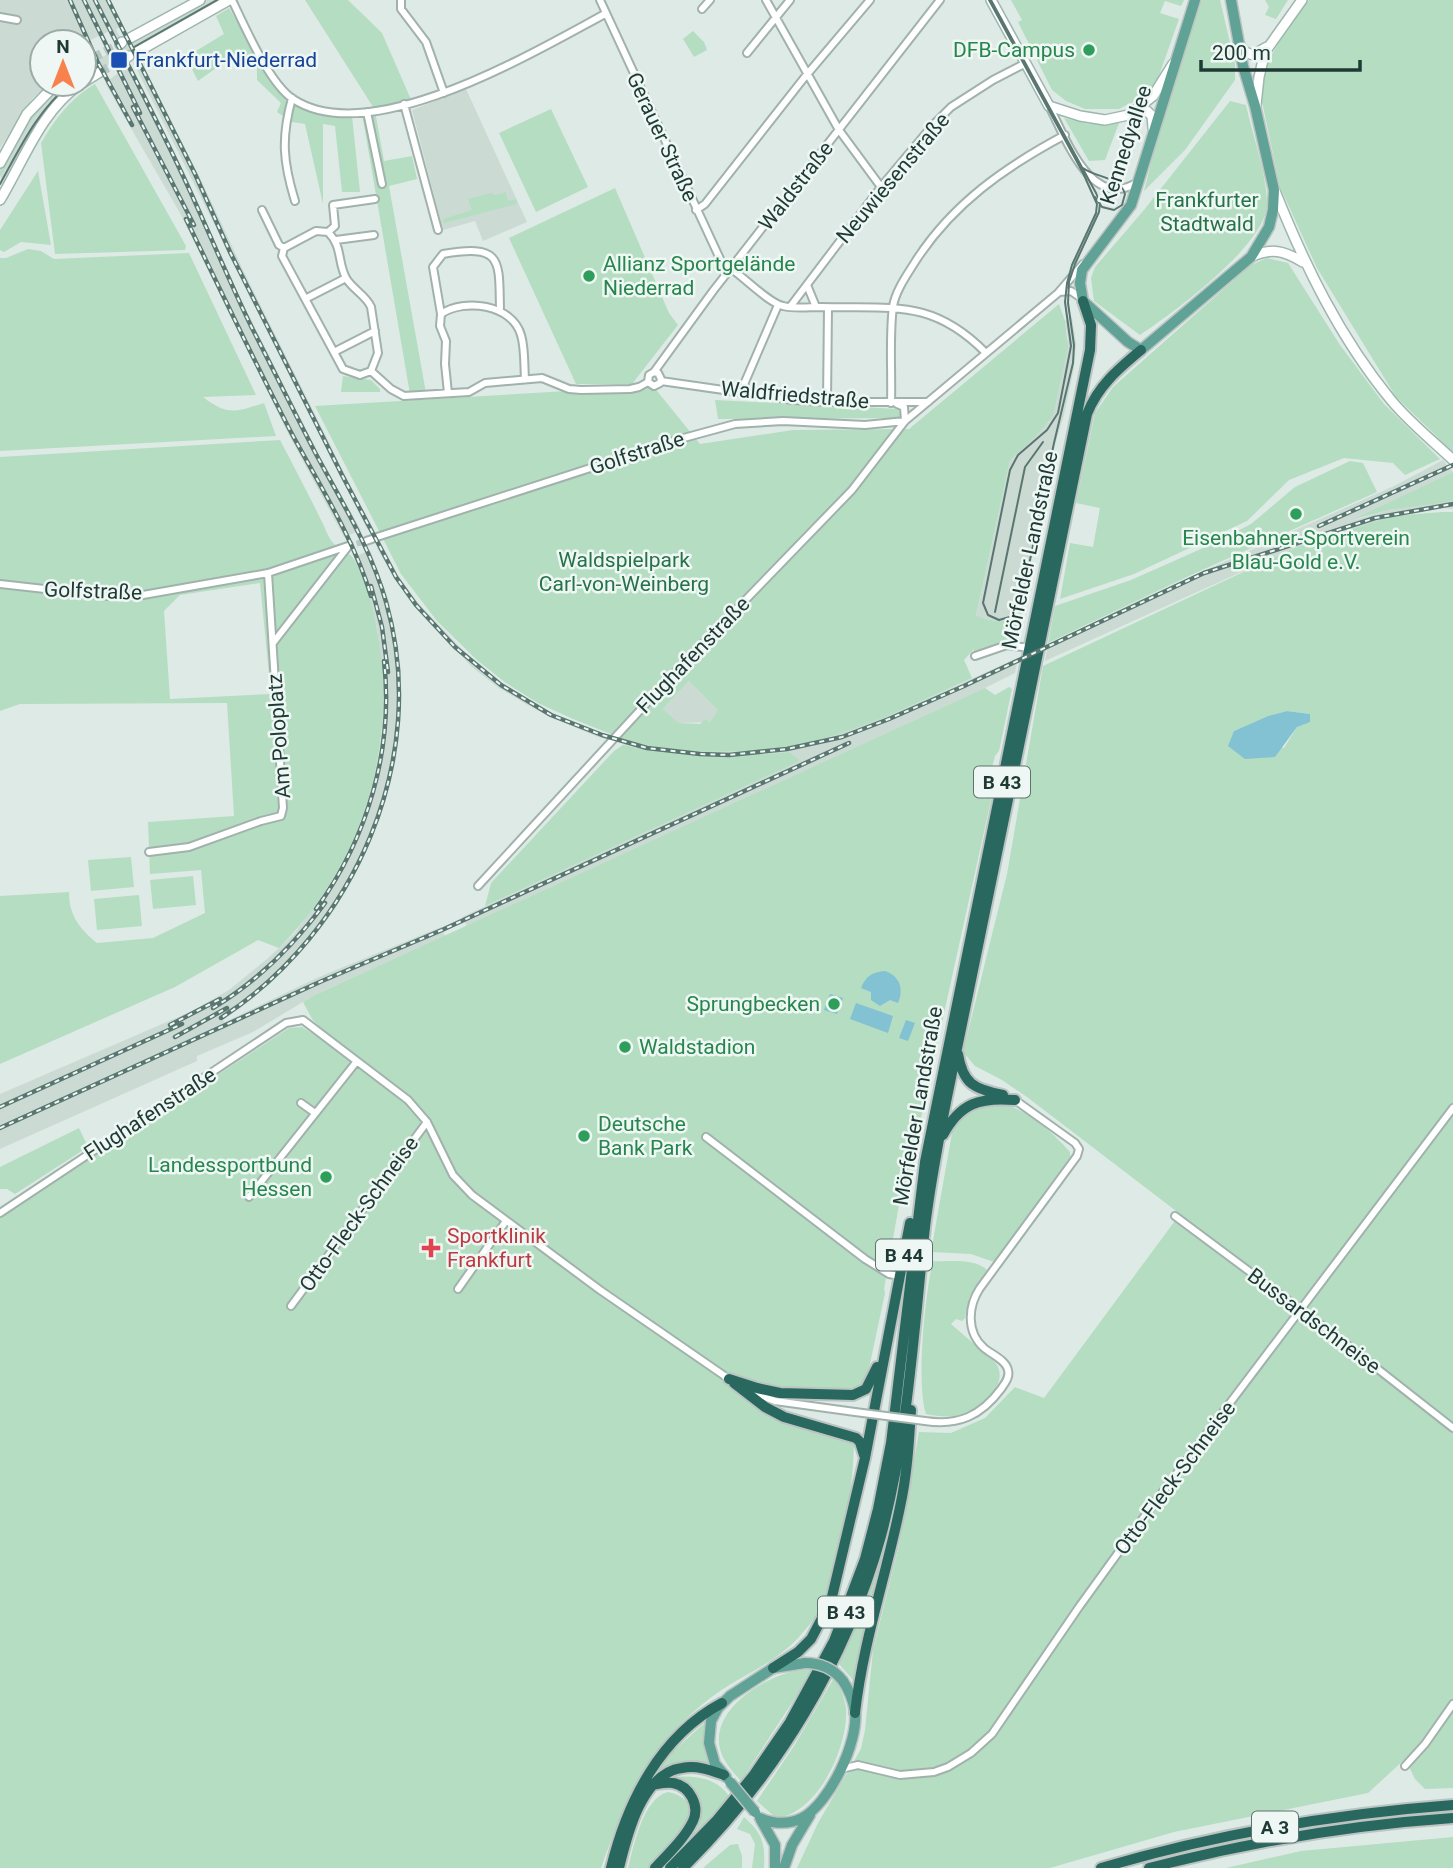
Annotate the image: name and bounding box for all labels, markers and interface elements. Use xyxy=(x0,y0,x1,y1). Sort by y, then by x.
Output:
north arrow xyxy=(28,28,98,98)
scale bar xyxy=(1201,28,1360,72)
text: N xyxy=(56,35,70,58)
place label: DFB-Campus xyxy=(953,38,1075,62)
text: 200 m xyxy=(1212,41,1271,65)
marker: DFB-Campus xyxy=(1081,42,1097,58)
place label: Frankfurt-Niederrad xyxy=(135,48,317,72)
marker: Frankfurt-Niederrad xyxy=(109,50,129,70)
street label: Gerauer Straße xyxy=(622,69,702,205)
street label: Kennedyallee xyxy=(1095,82,1157,208)
street label: Neuwiesenstraße xyxy=(832,108,954,248)
street label: Waldstraße xyxy=(754,137,838,235)
park label: Frankfurter Stadtwald xyxy=(1155,188,1259,236)
place label: Allianz Sportgelände Niederrad xyxy=(603,252,795,300)
marker: Allianz Sportgelände Niederrad xyxy=(581,268,597,284)
street label: Waldfriedstraße xyxy=(720,377,870,413)
street label: Golfstraße xyxy=(587,426,687,480)
street label: Mörfelder Landstraße xyxy=(997,449,1063,651)
marker: Eisenbahner-Sportverein Blau-Gold e.V. xyxy=(1288,506,1304,522)
place label: Eisenbahner-Sportverein Blau-Gold e.V. xyxy=(1182,526,1410,574)
park label: Waldspielpark Carl-von-Weinberg xyxy=(539,548,709,596)
street label: Golfstraße xyxy=(44,577,142,605)
street label: Flughafenstraße xyxy=(631,592,755,718)
street label: Am Poloplatz xyxy=(263,673,295,799)
road number: B 43 xyxy=(974,766,1030,797)
place label: Sprungbecken xyxy=(687,992,820,1016)
marker: Sprungbecken xyxy=(826,996,842,1012)
street label: Mörfelder Landstraße xyxy=(889,1005,947,1207)
place label: Waldstadion xyxy=(639,1035,755,1059)
marker: Waldstadion xyxy=(617,1039,633,1055)
street label: Flughafenstraße xyxy=(80,1062,220,1166)
place label: Deutsche Bank Park xyxy=(598,1112,693,1160)
marker: Deutsche Bank Park xyxy=(576,1128,592,1144)
street label: Otto-Fleck-Schneise xyxy=(295,1132,423,1296)
place label: Landessportbund Hessen xyxy=(148,1153,312,1201)
marker: Landessportbund Hessen xyxy=(318,1169,334,1185)
place label: Sportklinik Frankfurt xyxy=(447,1224,546,1272)
marker: Sportklinik Frankfurt xyxy=(421,1238,441,1258)
road number: B 44 xyxy=(876,1240,932,1270)
street label: Bussardschneise xyxy=(1243,1263,1385,1379)
street label: Otto-Fleck-Schneise xyxy=(1109,1397,1241,1559)
road number: B 43 xyxy=(818,1596,874,1628)
road number: A 3 xyxy=(1252,1812,1298,1842)

